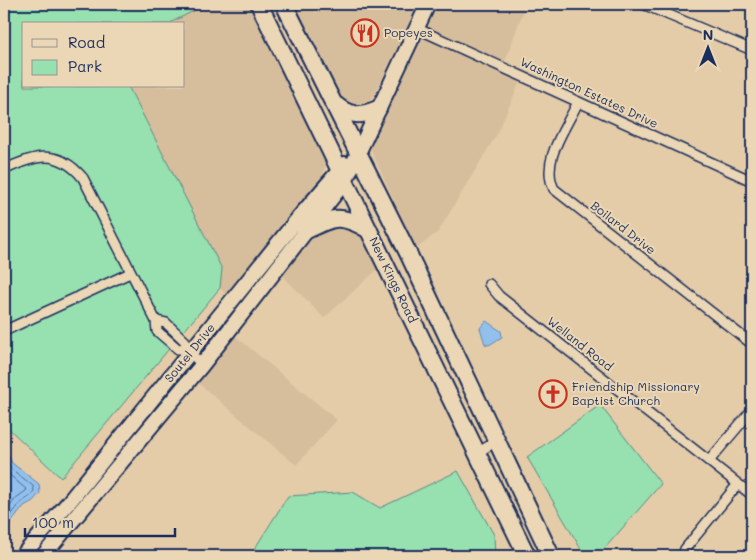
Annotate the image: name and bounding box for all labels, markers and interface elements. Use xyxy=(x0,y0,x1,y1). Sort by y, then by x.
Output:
restaurant icon: Popeyes xyxy=(350,18,380,48)
legend xyxy=(22,22,185,88)
north arrow xyxy=(684,22,734,72)
place label: Popeyes xyxy=(384,24,433,40)
text: N xyxy=(703,25,713,44)
text: Road xyxy=(68,32,105,52)
street label: Washington Estates Drive xyxy=(518,53,661,131)
text: Park xyxy=(68,56,102,76)
street label: Boilard Drive xyxy=(588,197,659,258)
street label: New Kings Road xyxy=(366,234,422,325)
street label: Welland Road xyxy=(544,312,617,374)
street label: Soutel Drive xyxy=(160,319,218,385)
place label: Friendship Missionary Baptist Church xyxy=(572,378,700,408)
church icon: Friendship Missionary Baptist Church xyxy=(538,379,568,409)
scale bar xyxy=(25,505,175,537)
text: 100 m xyxy=(32,512,74,532)

